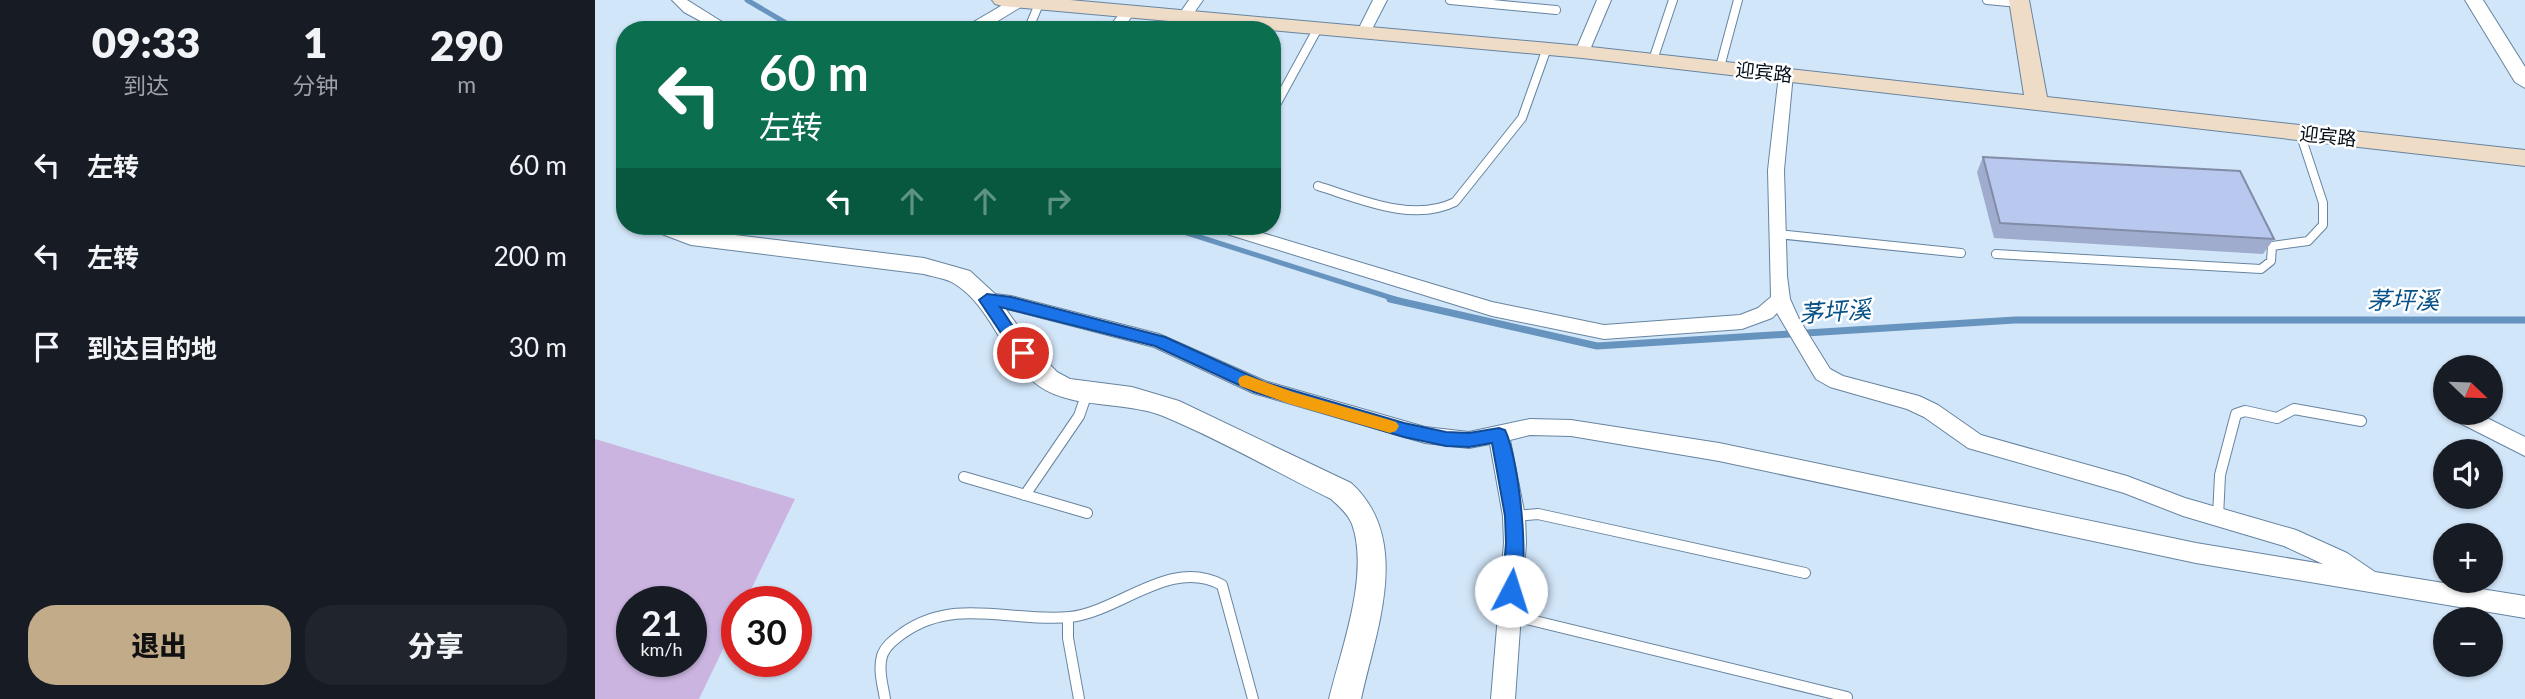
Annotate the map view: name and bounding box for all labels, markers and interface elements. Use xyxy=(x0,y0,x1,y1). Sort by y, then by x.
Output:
text: 09:33 xyxy=(92,17,200,67)
text: 1 xyxy=(303,17,327,67)
text: 290 xyxy=(430,20,503,70)
text: 60 m xyxy=(759,43,869,101)
icon: left xyxy=(644,49,735,140)
street label: 迎宾路 xyxy=(1734,57,1794,86)
text: m xyxy=(457,70,476,98)
text: 到达 xyxy=(123,71,169,99)
text: 分钟 xyxy=(292,71,338,99)
text: 左转 xyxy=(759,107,823,146)
street label: 迎宾路 xyxy=(2298,121,2358,150)
icon: left xyxy=(28,146,66,184)
text: 60 m xyxy=(509,149,567,181)
text: 左转 xyxy=(87,150,139,182)
icon: left xyxy=(820,182,858,220)
icon: ahead xyxy=(893,182,931,220)
icon: ahead xyxy=(966,182,1004,220)
icon: right xyxy=(1039,182,1077,220)
icon: left xyxy=(28,237,66,275)
text: 200 m xyxy=(494,240,567,272)
text: 左转 xyxy=(87,241,139,273)
water label: 茅坪溪 xyxy=(2367,285,2442,314)
water label: 茅坪溪 xyxy=(1798,293,1875,327)
pin xyxy=(993,323,1053,383)
icon: arrive xyxy=(28,328,66,366)
text: 30 m xyxy=(509,331,567,363)
text: 到达目的地 xyxy=(87,332,217,364)
icon: arrive xyxy=(1004,334,1042,372)
north arrow xyxy=(2433,355,2503,425)
map controls xyxy=(2433,355,2503,677)
button: sound xyxy=(2433,439,2503,509)
button: + xyxy=(2433,523,2503,593)
position arrow xyxy=(1474,554,1548,628)
speed limit sign: 30 xyxy=(721,586,812,677)
text: 21 xyxy=(641,601,682,643)
button: 退出 xyxy=(28,605,291,685)
button: 分享 xyxy=(305,605,567,685)
button: − xyxy=(2433,607,2503,677)
text: km/h xyxy=(640,638,683,660)

